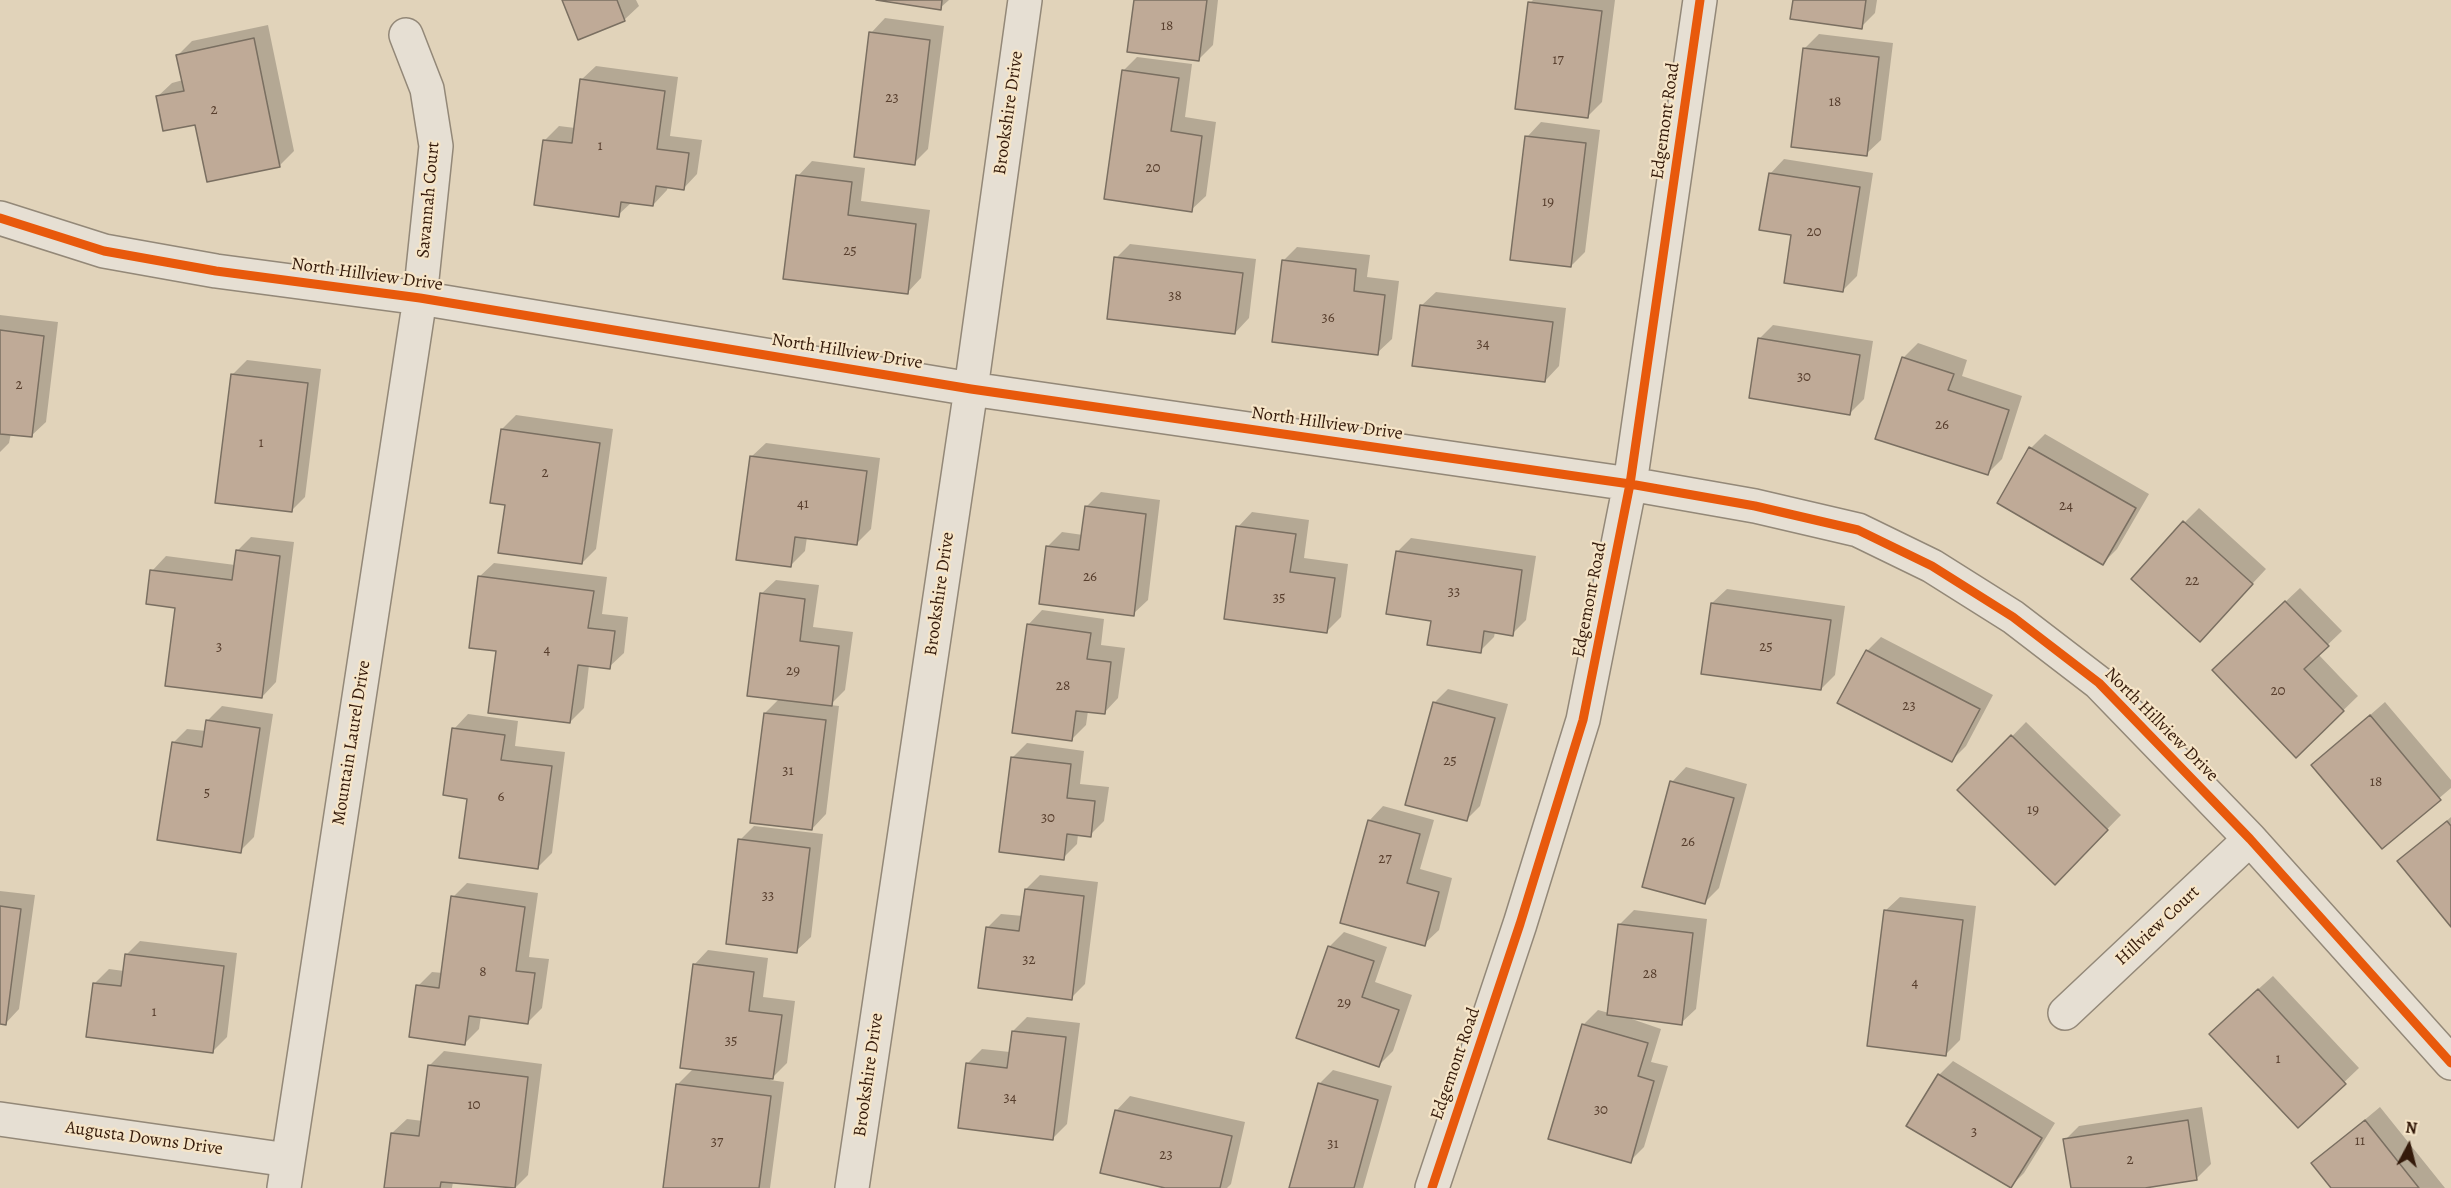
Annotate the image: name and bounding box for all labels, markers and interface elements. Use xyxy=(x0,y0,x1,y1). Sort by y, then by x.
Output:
house number: 18 xyxy=(1161,17,1173,35)
street label: Brookshire Drive xyxy=(990,50,1028,176)
house number: 17 xyxy=(1552,51,1564,69)
street label: Edgemont Road xyxy=(1647,61,1685,181)
house number: 23 xyxy=(885,89,899,107)
house number: 18 xyxy=(1829,93,1841,111)
house number: 2 xyxy=(210,101,218,119)
house number: 1 xyxy=(597,137,603,155)
street label: Savannah Court xyxy=(413,141,445,259)
house number: 20 xyxy=(1145,159,1161,177)
house number: 19 xyxy=(1542,193,1554,211)
house number: 20 xyxy=(1806,223,1822,241)
house number: 25 xyxy=(843,242,857,260)
street label: North Hillview Drive xyxy=(290,254,444,296)
house number: 38 xyxy=(1168,287,1182,305)
house number: 36 xyxy=(1321,309,1335,327)
street label: North Hillview Drive xyxy=(770,329,924,375)
house number: 34 xyxy=(1476,335,1490,353)
house number: 30 xyxy=(1797,368,1811,386)
house number: 2 xyxy=(15,376,23,394)
street label: North Hillview Drive xyxy=(1250,403,1404,445)
house number: 26 xyxy=(1935,416,1949,434)
house number: 1 xyxy=(258,434,264,452)
house number: 2 xyxy=(541,464,549,482)
house number: 41 xyxy=(797,495,809,513)
house number: 24 xyxy=(2059,497,2073,515)
street label: Brookshire Drive xyxy=(921,531,959,657)
street label: Edgemont Road xyxy=(1568,540,1612,660)
house number: 26 xyxy=(1083,568,1097,586)
house number: 22 xyxy=(2185,572,2199,590)
house number: 33 xyxy=(1448,583,1460,601)
house number: 35 xyxy=(1273,589,1285,607)
house number: 3 xyxy=(216,638,222,656)
house number: 25 xyxy=(1759,638,1773,656)
house number: 4 xyxy=(544,641,550,659)
street label: Mountain Laurel Drive xyxy=(328,659,376,827)
house number: 29 xyxy=(786,662,800,680)
street label: North Hillview Drive xyxy=(2099,663,2223,787)
house number: 28 xyxy=(1056,677,1070,695)
house number: 20 xyxy=(2270,682,2286,700)
house number: 23 xyxy=(1902,697,1916,715)
house number: 25 xyxy=(1443,752,1457,770)
house number: 31 xyxy=(782,762,794,780)
house number: 18 xyxy=(2370,773,2382,791)
house number: 5 xyxy=(204,784,210,802)
house number: 6 xyxy=(498,788,504,806)
house number: 19 xyxy=(2027,801,2039,819)
house number: 30 xyxy=(1041,809,1055,827)
house number: 26 xyxy=(1681,833,1695,851)
house number: 27 xyxy=(1378,850,1392,868)
street label: Hillview Court xyxy=(2111,882,2205,970)
house number: 33 xyxy=(762,887,774,905)
house number: 32 xyxy=(1022,951,1036,969)
house number: 8 xyxy=(479,963,487,981)
house number: 28 xyxy=(1643,965,1657,983)
house number: 4 xyxy=(1912,974,1918,992)
house number: 29 xyxy=(1337,994,1351,1012)
house number: 1 xyxy=(151,1003,157,1021)
street label: Edgemont Road xyxy=(1427,1005,1485,1123)
street label: Brookshire Drive xyxy=(850,1012,888,1138)
house number: 35 xyxy=(725,1032,737,1050)
house number: 1 xyxy=(2275,1050,2281,1068)
house number: 34 xyxy=(1003,1089,1017,1107)
house number: 10 xyxy=(467,1096,481,1114)
house number: 30 xyxy=(1594,1101,1608,1119)
north arrow xyxy=(2379,1116,2439,1176)
street label: Augusta Downs Drive xyxy=(64,1117,224,1161)
text: N xyxy=(2404,1117,2418,1140)
house number: 3 xyxy=(1971,1123,1977,1141)
house number: 11 xyxy=(2355,1132,2365,1150)
house number: 37 xyxy=(711,1133,723,1151)
house number: 31 xyxy=(1327,1135,1339,1153)
house number: 23 xyxy=(1159,1146,1173,1164)
house number: 2 xyxy=(2126,1151,2134,1169)

